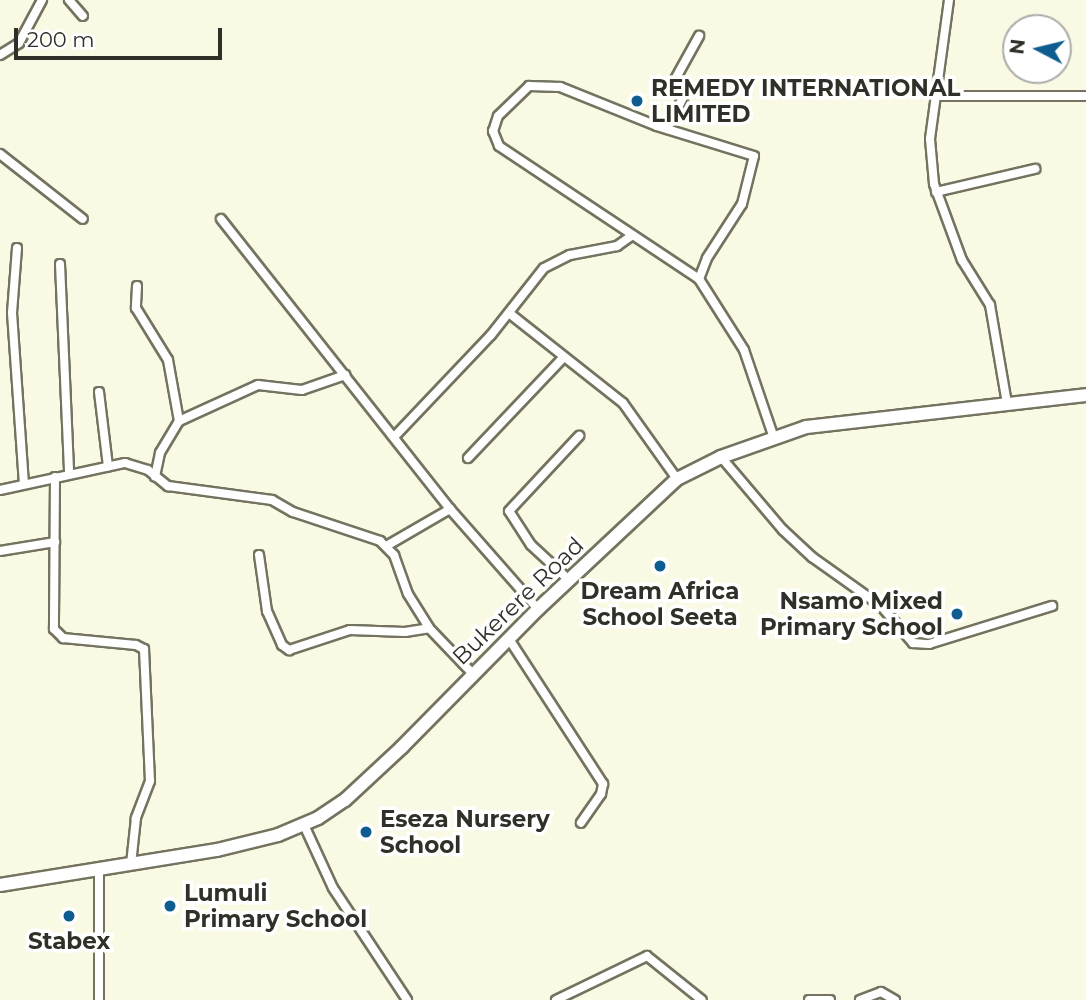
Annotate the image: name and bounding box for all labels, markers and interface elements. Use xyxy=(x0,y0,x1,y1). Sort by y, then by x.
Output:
scale bar xyxy=(18,14,226,58)
north arrow xyxy=(1002,14,1072,84)
text: 200 m xyxy=(27,27,94,52)
text: N xyxy=(1005,38,1030,56)
place label: REMEDY INTERNATIONAL LIMITED xyxy=(651,74,960,128)
marker: REMEDY INTERNATIONAL LIMITED xyxy=(629,93,645,109)
street label: Bukerere Road xyxy=(447,531,589,671)
marker: Dream Africa School Seeta xyxy=(652,558,668,574)
place label: Dream Africa School Seeta xyxy=(581,577,739,631)
place label: Nsamo Mixed Primary School xyxy=(760,587,943,641)
marker: Nsamo Mixed Primary School xyxy=(949,606,965,622)
place label: Eseza Nursery School xyxy=(380,805,550,859)
marker: Eseza Nursery School xyxy=(358,824,374,840)
place label: Lumuli Primary School xyxy=(184,879,367,933)
marker: Lumuli Primary School xyxy=(162,898,178,914)
marker: Stabex xyxy=(61,908,77,924)
place label: Stabex xyxy=(28,927,110,955)

